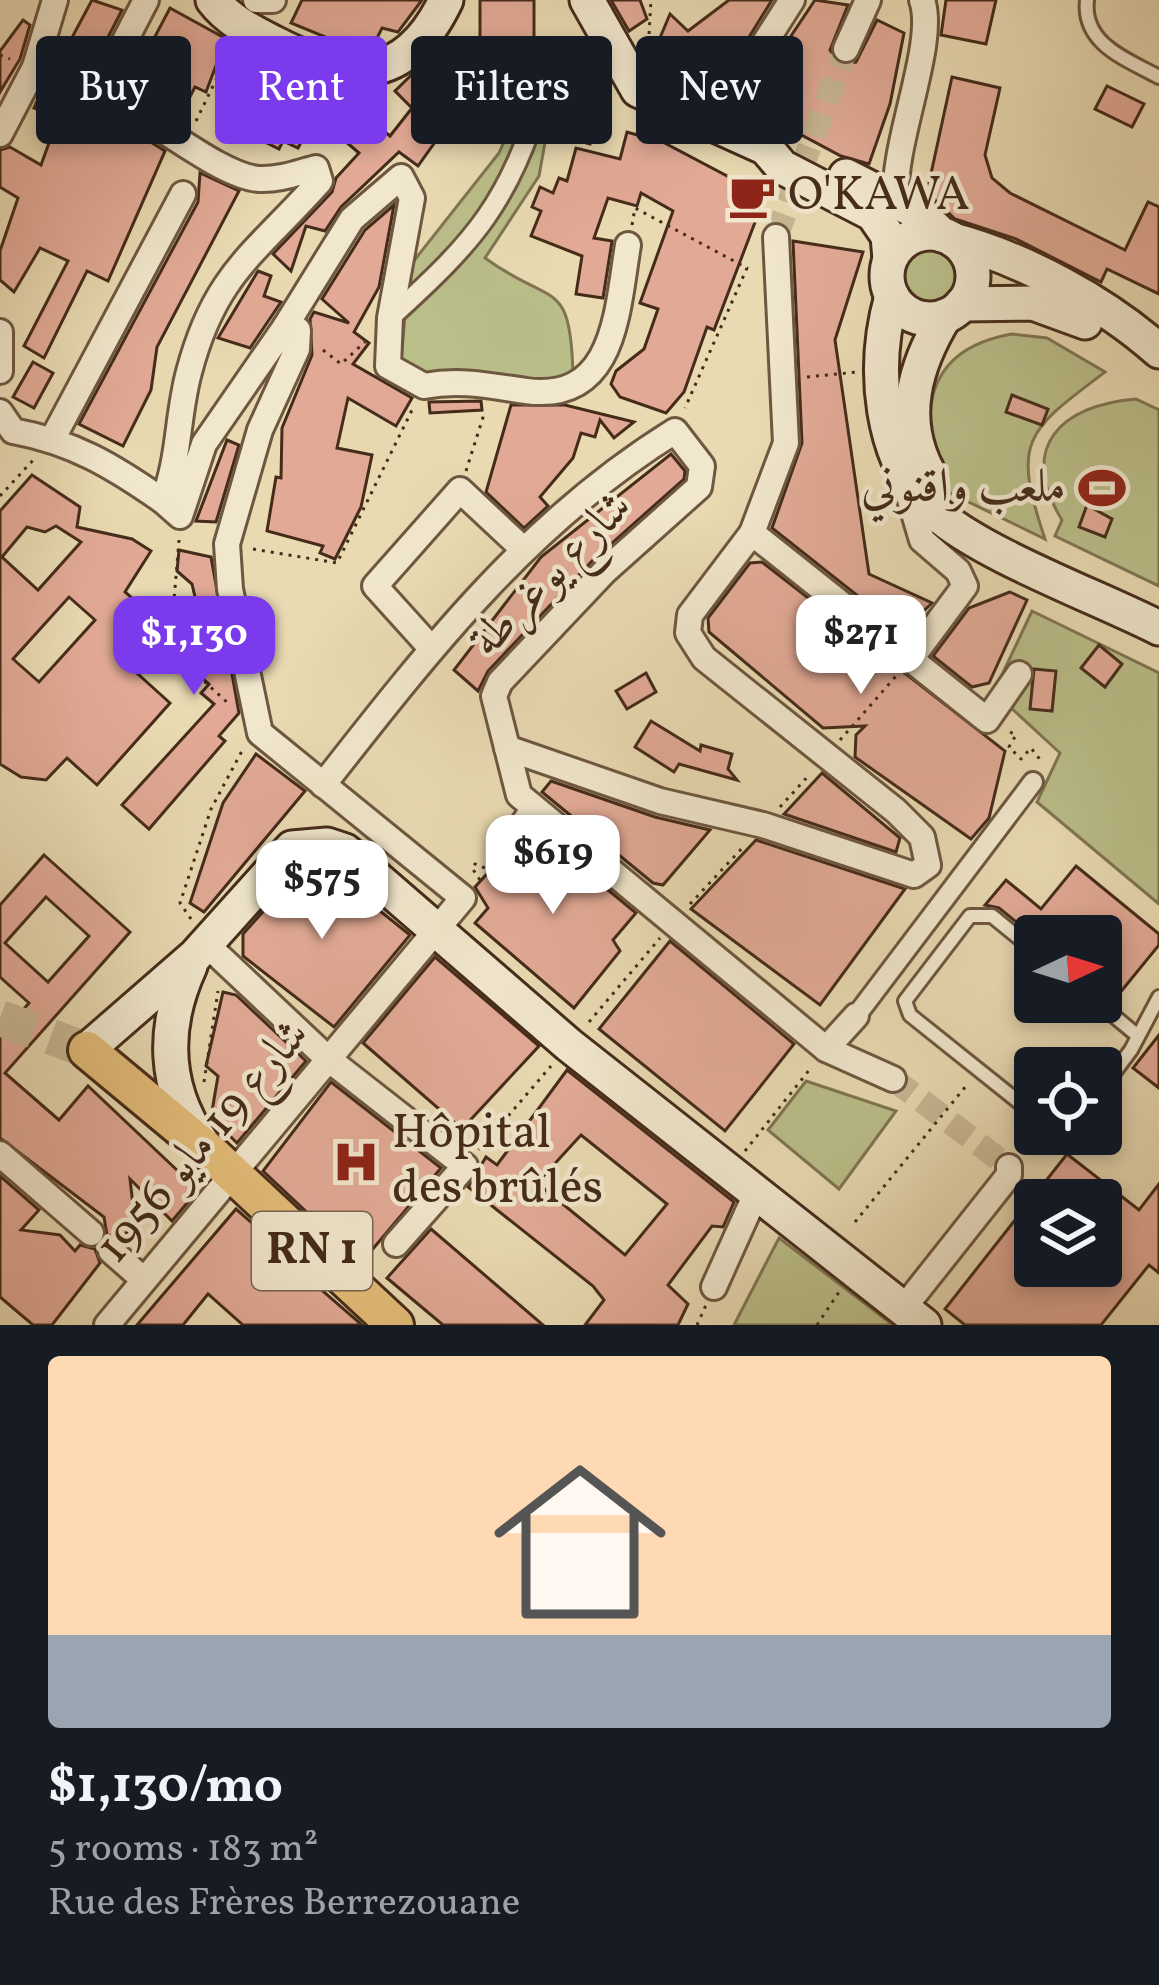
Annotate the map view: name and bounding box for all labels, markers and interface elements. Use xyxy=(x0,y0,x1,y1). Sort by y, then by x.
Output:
chip: Buy xyxy=(36,36,191,144)
chip: Rent xyxy=(215,36,387,144)
chip: Filters xyxy=(411,36,612,144)
chip: New xyxy=(636,36,803,144)
place label: O'KAWA xyxy=(788,163,970,230)
cafe icon: O'KAWA xyxy=(727,171,777,221)
place label: ملعب واقنوني xyxy=(861,455,1066,523)
sports icon: ملعب واقنوني xyxy=(1077,463,1127,513)
street label: شارع يوغرطة xyxy=(455,476,650,675)
pin: $271 xyxy=(790,595,932,697)
pin: $1,130 xyxy=(96,596,292,698)
text: $271 xyxy=(823,607,899,661)
text: $1,130 xyxy=(140,608,248,662)
pin: $619 xyxy=(482,815,624,917)
text: $619 xyxy=(513,827,593,881)
pin: $575 xyxy=(251,840,393,942)
text: $575 xyxy=(283,852,361,906)
north arrow xyxy=(1014,915,1122,1023)
map controls xyxy=(1014,915,1122,1287)
street label: شارع 19 مايو 1956 xyxy=(81,1005,328,1280)
button: locate xyxy=(1014,1047,1122,1155)
place label: Hôpital des brûlés xyxy=(392,1101,603,1223)
hospital icon: Hôpital des brûlés xyxy=(331,1137,381,1187)
button: layers xyxy=(1014,1179,1122,1287)
road number: RN 1 xyxy=(252,1212,372,1290)
icon: home xyxy=(472,1434,688,1650)
text: $1,130/mo xyxy=(48,1752,283,1823)
text: 5 rooms · 183 m² xyxy=(48,1823,319,1877)
text: Rue des Frères Berrezouane xyxy=(48,1877,520,1931)

